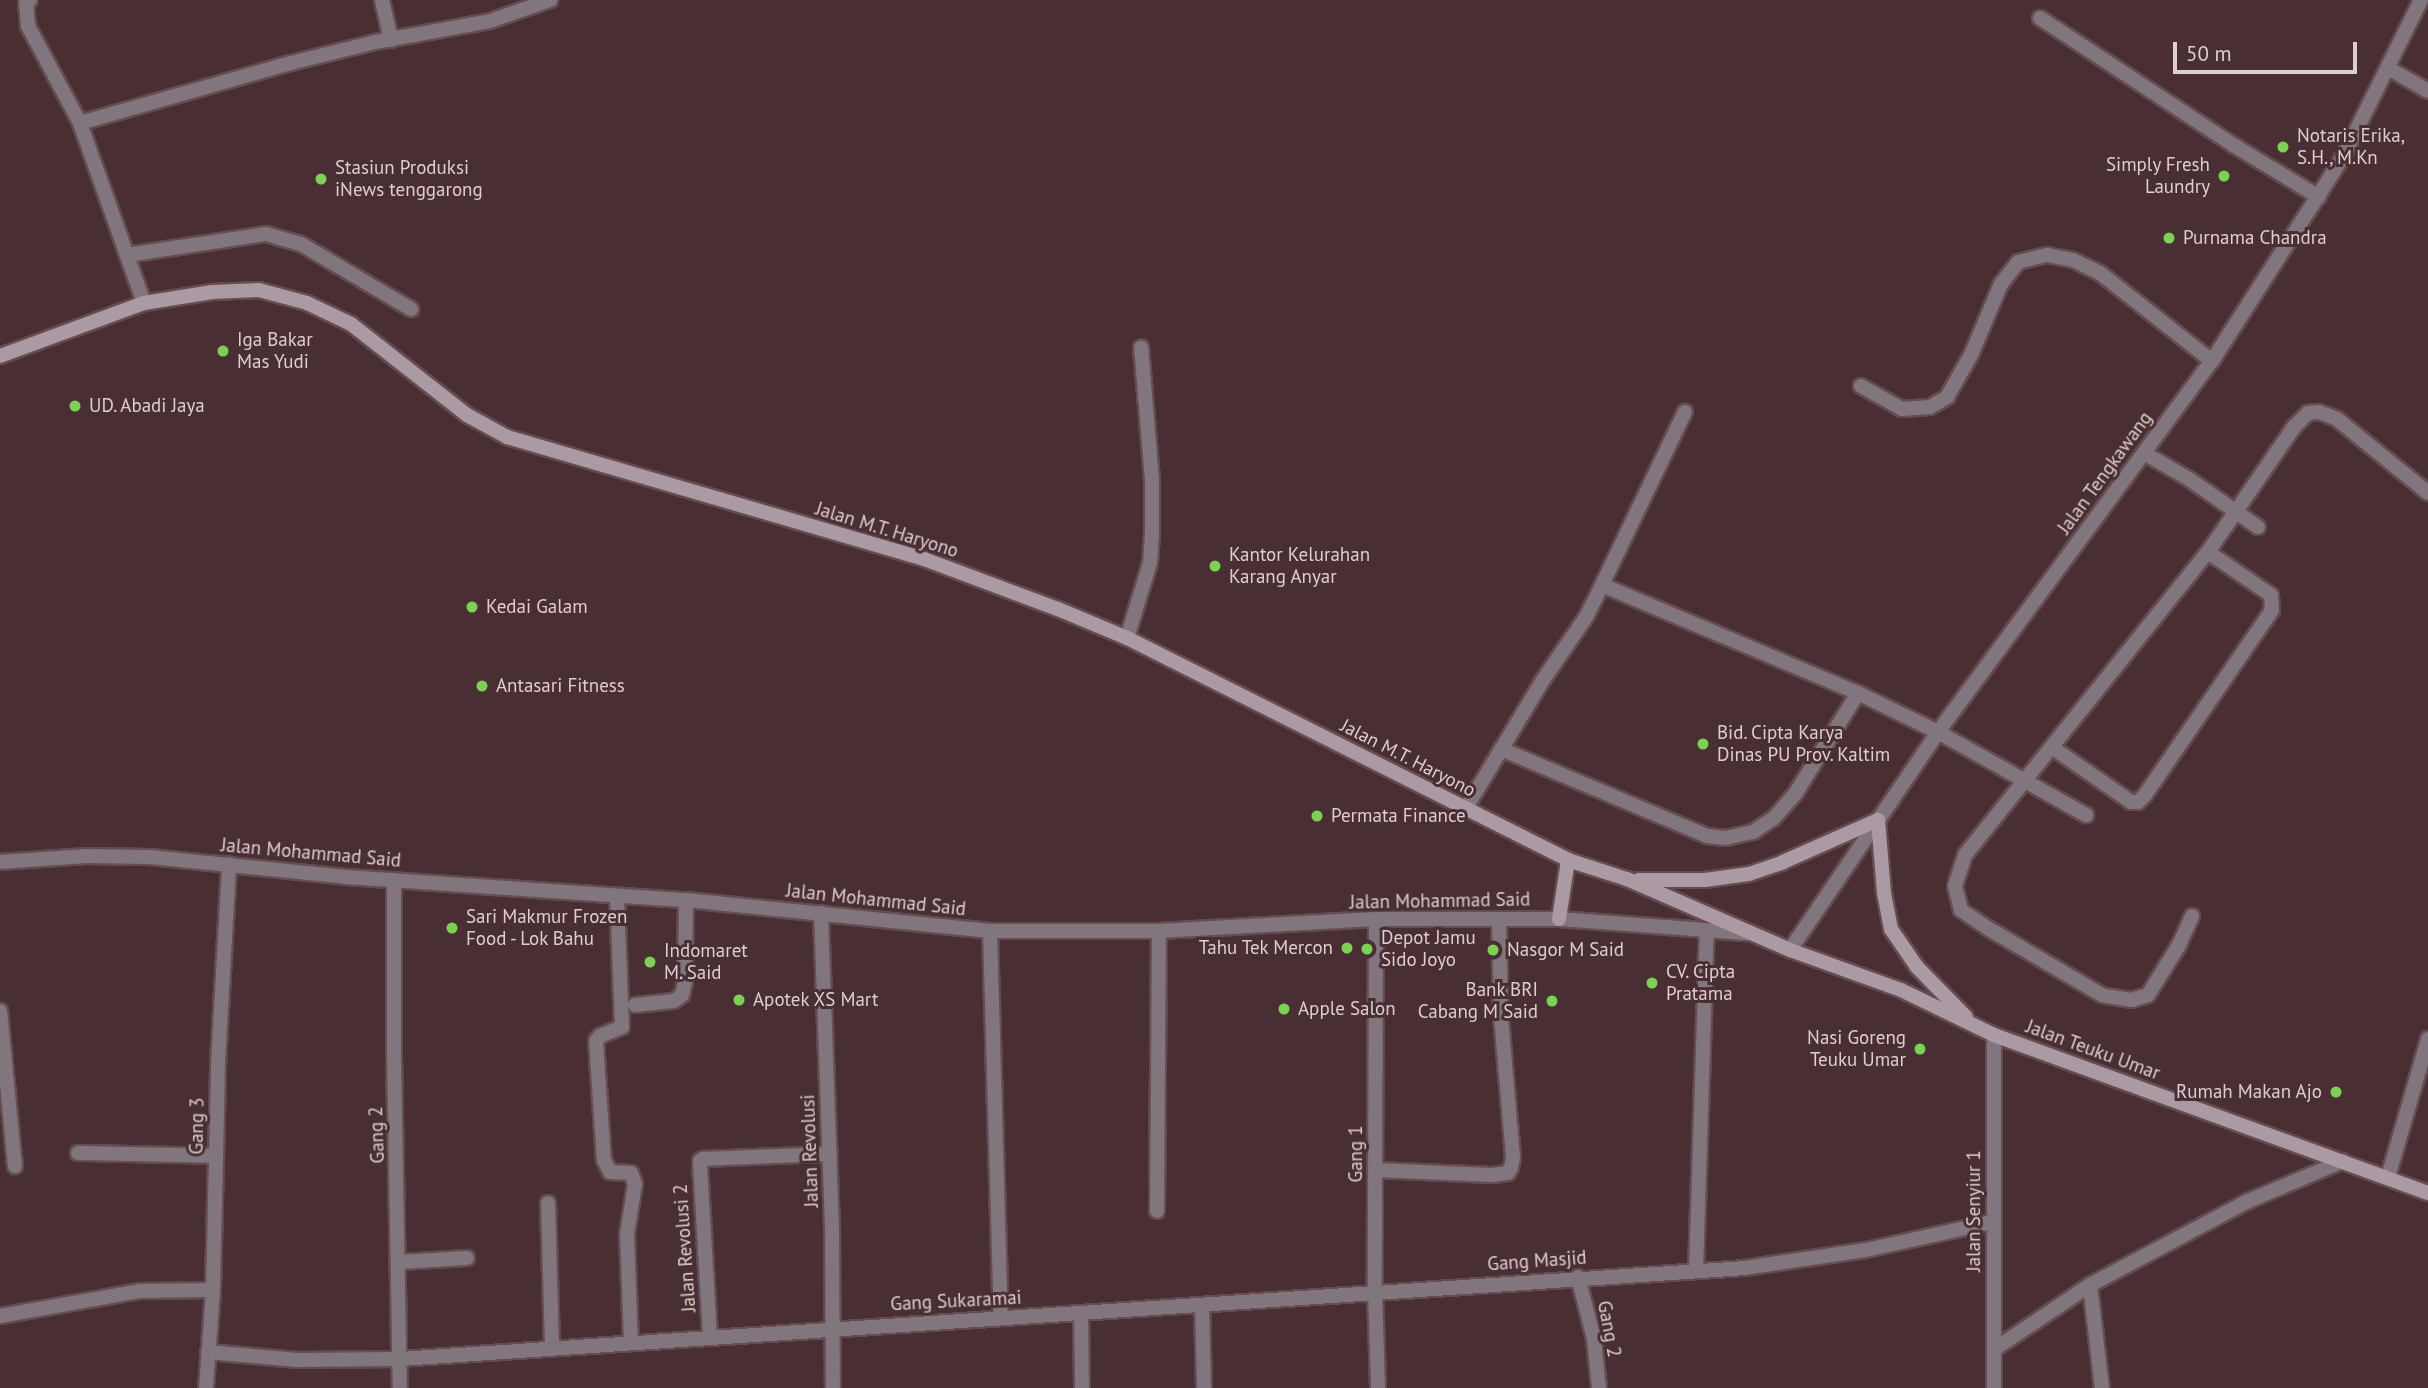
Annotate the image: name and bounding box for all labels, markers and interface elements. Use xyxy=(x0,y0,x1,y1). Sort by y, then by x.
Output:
scale bar xyxy=(2176,28,2360,72)
text: 50 m xyxy=(2186,40,2232,67)
place label: Notaris Erika, S.H., M.Kn xyxy=(2297,125,2405,169)
marker: Notaris Erika, S.H., M.Kn xyxy=(2275,139,2291,155)
place label: Simply Fresh Laundry xyxy=(2105,154,2210,198)
place label: Stasiun Produksi iNews tenggarong xyxy=(335,157,483,201)
marker: Simply Fresh Laundry xyxy=(2216,168,2232,184)
marker: Stasiun Produksi iNews tenggarong xyxy=(313,171,329,187)
place label: Purnama Chandra xyxy=(2183,227,2327,249)
marker: Purnama Chandra xyxy=(2161,230,2177,246)
place label: Iga Bakar Mas Yudi xyxy=(237,329,313,373)
marker: Iga Bakar Mas Yudi xyxy=(215,343,231,359)
place label: UD. Abadi Jaya xyxy=(89,395,207,417)
marker: UD. Abadi Jaya xyxy=(67,398,83,414)
street label: Jalan Tengkawang xyxy=(2053,407,2157,539)
street label: Jalan M.T. Haryono xyxy=(812,497,962,563)
place label: Kantor Kelurahan Karang Anyar xyxy=(1229,544,1370,588)
marker: Kantor Kelurahan Karang Anyar xyxy=(1207,558,1223,574)
place label: Kedai Galam xyxy=(486,596,588,618)
marker: Kedai Galam xyxy=(464,599,480,615)
place label: Antasari Fitness xyxy=(496,675,625,697)
marker: Antasari Fitness xyxy=(474,678,490,694)
street label: Jalan M.T. Haryono xyxy=(1336,714,1480,802)
place label: Bid. Cipta Karya Dinas PU Prov. Kaltim xyxy=(1717,722,1892,766)
marker: Bid. Cipta Karya Dinas PU Prov. Kaltim xyxy=(1695,736,1711,752)
place label: Permata Finance xyxy=(1331,805,1466,827)
marker: Permata Finance xyxy=(1309,808,1325,824)
street label: Jalan Mohammad Said xyxy=(220,834,402,872)
street label: Jalan Mohammad Said xyxy=(785,879,967,921)
street label: Jalan Mohammad Said xyxy=(1349,888,1531,914)
place label: Sari Makmur Frozen Food - Lok Bahu xyxy=(466,906,627,950)
marker: Sari Makmur Frozen Food - Lok Bahu xyxy=(444,920,460,936)
place label: Depot Jamu Sido Joyo xyxy=(1381,927,1476,971)
place label: Tahu Tek Mercon xyxy=(1198,937,1333,959)
place label: Nasgor M Said xyxy=(1507,939,1624,961)
place label: Indomaret M. Said xyxy=(664,940,748,984)
marker: Tahu Tek Mercon xyxy=(1339,940,1355,956)
marker: Depot Jamu Sido Joyo xyxy=(1359,941,1375,957)
marker: Nasgor M Said xyxy=(1485,942,1501,958)
marker: Indomaret M. Said xyxy=(642,954,658,970)
place label: CV. Cipta Pratama xyxy=(1666,961,1737,1005)
marker: CV. Cipta Pratama xyxy=(1644,975,1660,991)
place label: Bank BRI Cabang M Said xyxy=(1418,979,1538,1023)
place label: Apotek XS Mart xyxy=(753,989,879,1011)
marker: Apotek XS Mart xyxy=(731,992,747,1008)
marker: Bank BRI Cabang M Said xyxy=(1544,993,1560,1009)
place label: Apple Salon xyxy=(1298,998,1396,1020)
marker: Apple Salon xyxy=(1276,1001,1292,1017)
street label: Jalan Teuku Umar xyxy=(2023,1015,2163,1085)
place label: Nasi Goreng Teuku Umar xyxy=(1807,1027,1906,1071)
marker: Nasi Goreng Teuku Umar xyxy=(1912,1041,1928,1057)
place label: Rumah Makan Ajo xyxy=(2176,1081,2322,1103)
marker: Rumah Makan Ajo xyxy=(2328,1084,2344,1100)
street label: Jalan Revolusi xyxy=(797,1094,823,1208)
street label: Gang 3 xyxy=(185,1097,209,1155)
street label: Gang 2 xyxy=(365,1106,389,1164)
street label: Gang 1 xyxy=(1345,1125,1367,1183)
street label: Jalan Senyiur 1 xyxy=(1963,1150,1985,1272)
street label: Jalan Revolusi 2 xyxy=(669,1183,701,1313)
street label: Gang Masjid xyxy=(1487,1246,1587,1276)
street label: Gang Sukaramai xyxy=(890,1286,1022,1316)
street label: Gang 2 xyxy=(1592,1299,1626,1359)

